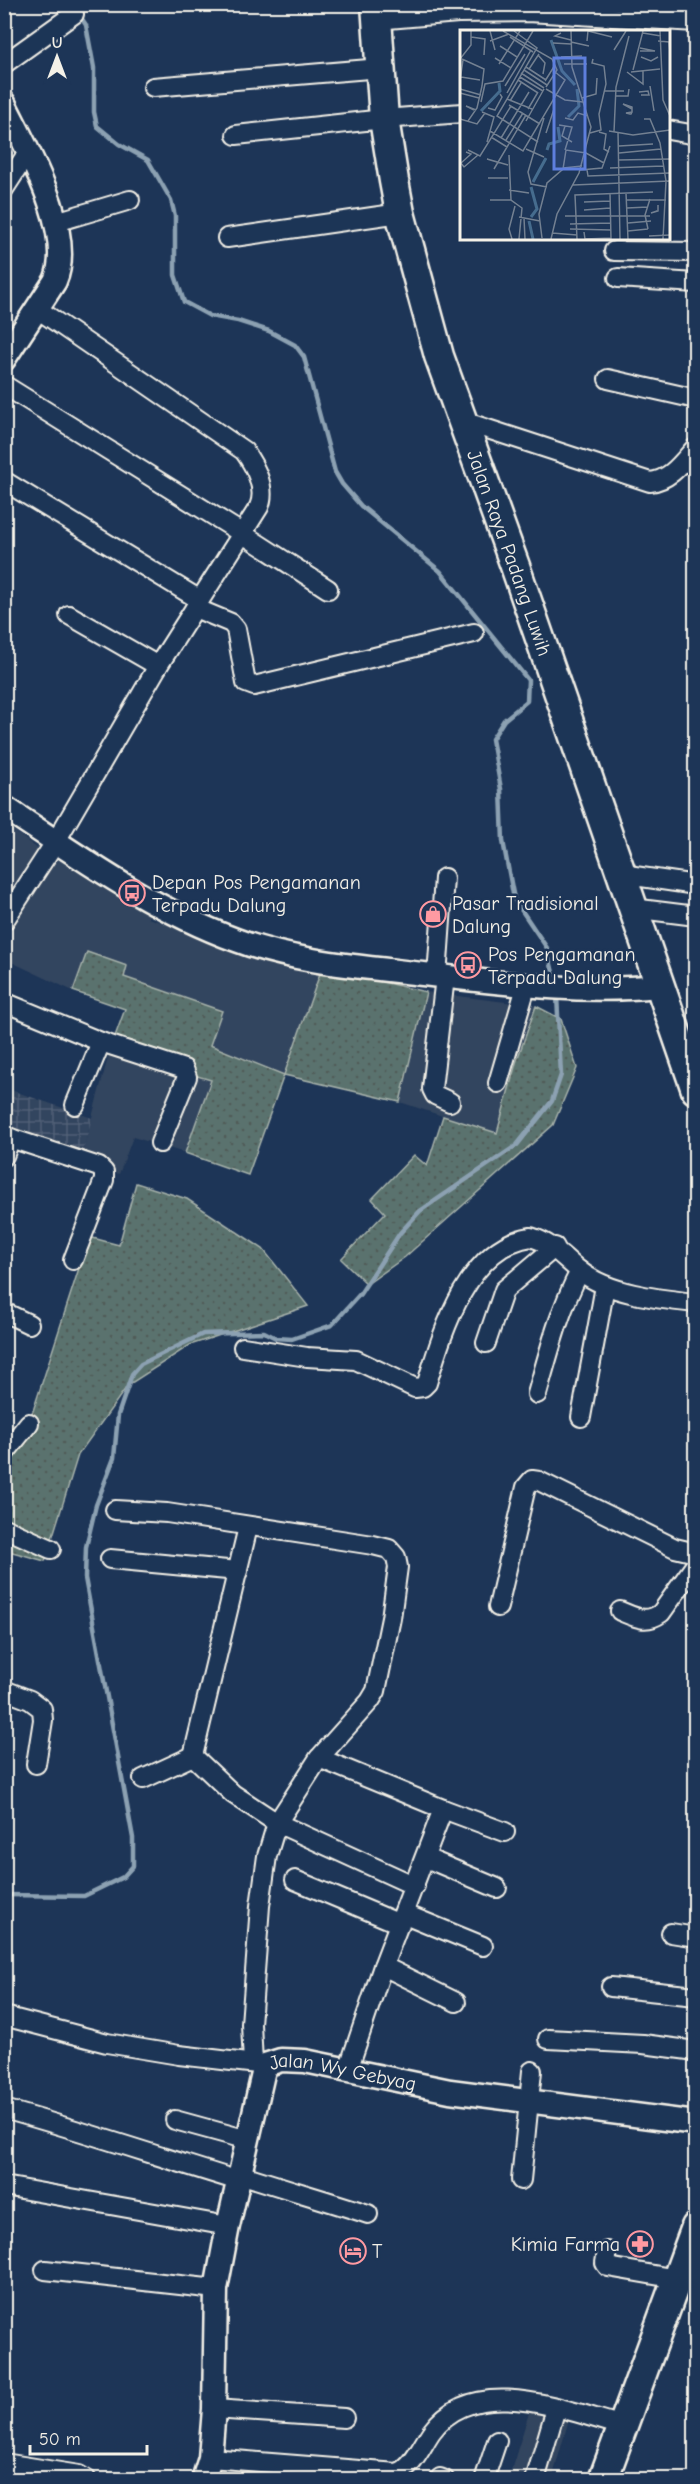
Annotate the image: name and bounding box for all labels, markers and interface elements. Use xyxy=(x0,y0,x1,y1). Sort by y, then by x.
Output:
north arrow xyxy=(27,27,87,87)
inset map xyxy=(460,30,670,240)
text: U xyxy=(52,34,62,52)
street label: Jalan Raya Padang Luwih xyxy=(462,447,557,659)
place label: Depan Pos Pengamanan Terpadu Dalung xyxy=(152,871,361,917)
bus stop icon: Depan Pos Pengamanan Terpadu Dalung xyxy=(117,878,147,908)
place label: Pasar Tradisional Dalung xyxy=(452,892,599,938)
shop icon: Pasar Tradisional Dalung xyxy=(418,899,448,929)
place label: Pos Pengamanan Terpadu Dalung xyxy=(488,943,635,989)
bus stop icon: Pos Pengamanan Terpadu Dalung xyxy=(453,950,483,980)
street label: Jalan Wy Gebyag xyxy=(266,2048,418,2095)
pharmacy icon: Kimia Farma xyxy=(625,2229,655,2259)
place label: Kimia Farma xyxy=(511,2233,620,2256)
hotel icon: T xyxy=(338,2236,368,2266)
place label: T xyxy=(372,2240,383,2263)
scale bar xyxy=(30,2418,147,2456)
text: 50 m xyxy=(39,2429,81,2450)

